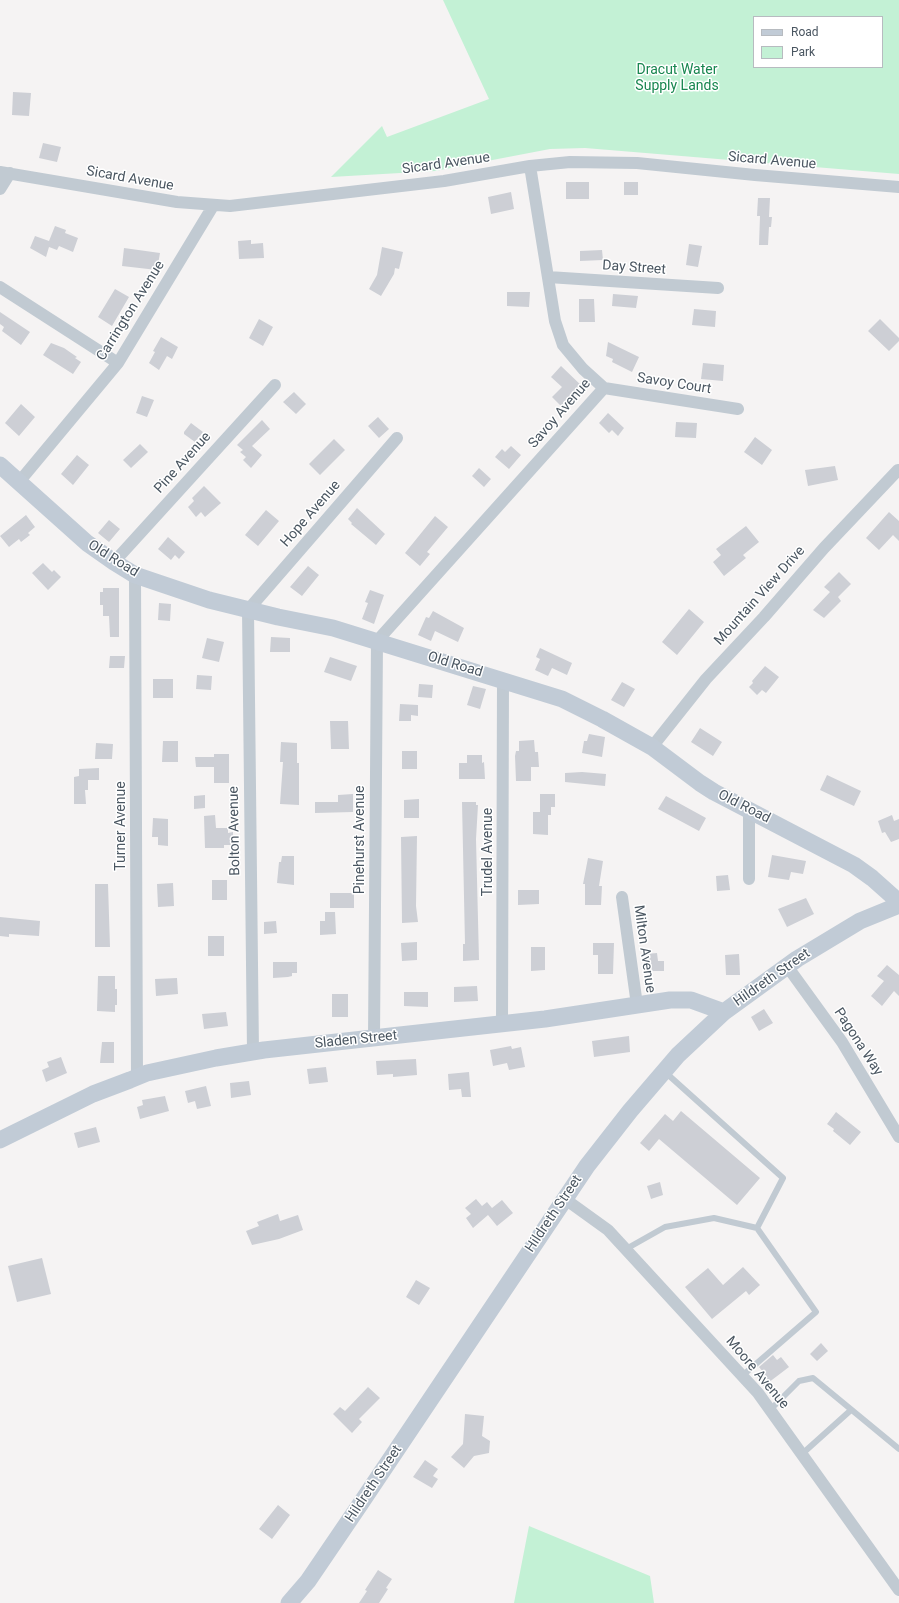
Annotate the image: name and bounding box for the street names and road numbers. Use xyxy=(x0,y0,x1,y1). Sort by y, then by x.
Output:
street label: Sicard Avenue xyxy=(727,149,817,173)
street label: Sicard Avenue xyxy=(401,150,491,178)
street label: Sicard Avenue xyxy=(85,163,175,195)
street label: Day Street xyxy=(602,257,666,279)
street label: Carrington Avenue xyxy=(94,258,168,364)
street label: Savoy Court xyxy=(636,370,712,398)
street label: Savoy Avenue xyxy=(525,376,595,452)
street label: Pine Avenue xyxy=(151,429,215,497)
street label: Hope Avenue xyxy=(278,477,344,551)
street label: Old Road xyxy=(85,537,141,581)
street label: Mountain View Drive xyxy=(711,543,809,649)
street label: Old Road xyxy=(426,649,484,681)
street label: Turner Avenue xyxy=(113,781,129,871)
street label: Bolton Avenue xyxy=(226,786,244,876)
street label: Pinehurst Avenue xyxy=(352,786,368,894)
street label: Old Road xyxy=(715,787,773,827)
street label: Trudel Avenue xyxy=(480,808,496,896)
street label: Milton Avenue xyxy=(630,904,658,994)
street label: Hildreth Street xyxy=(731,945,813,1011)
street label: Pagona Way xyxy=(830,1005,886,1079)
street label: Sladen Street xyxy=(314,1027,398,1053)
street label: Hildreth Street xyxy=(522,1172,586,1256)
street label: Moore Avenue xyxy=(722,1333,792,1413)
street label: Hildreth Street xyxy=(342,1442,406,1526)

